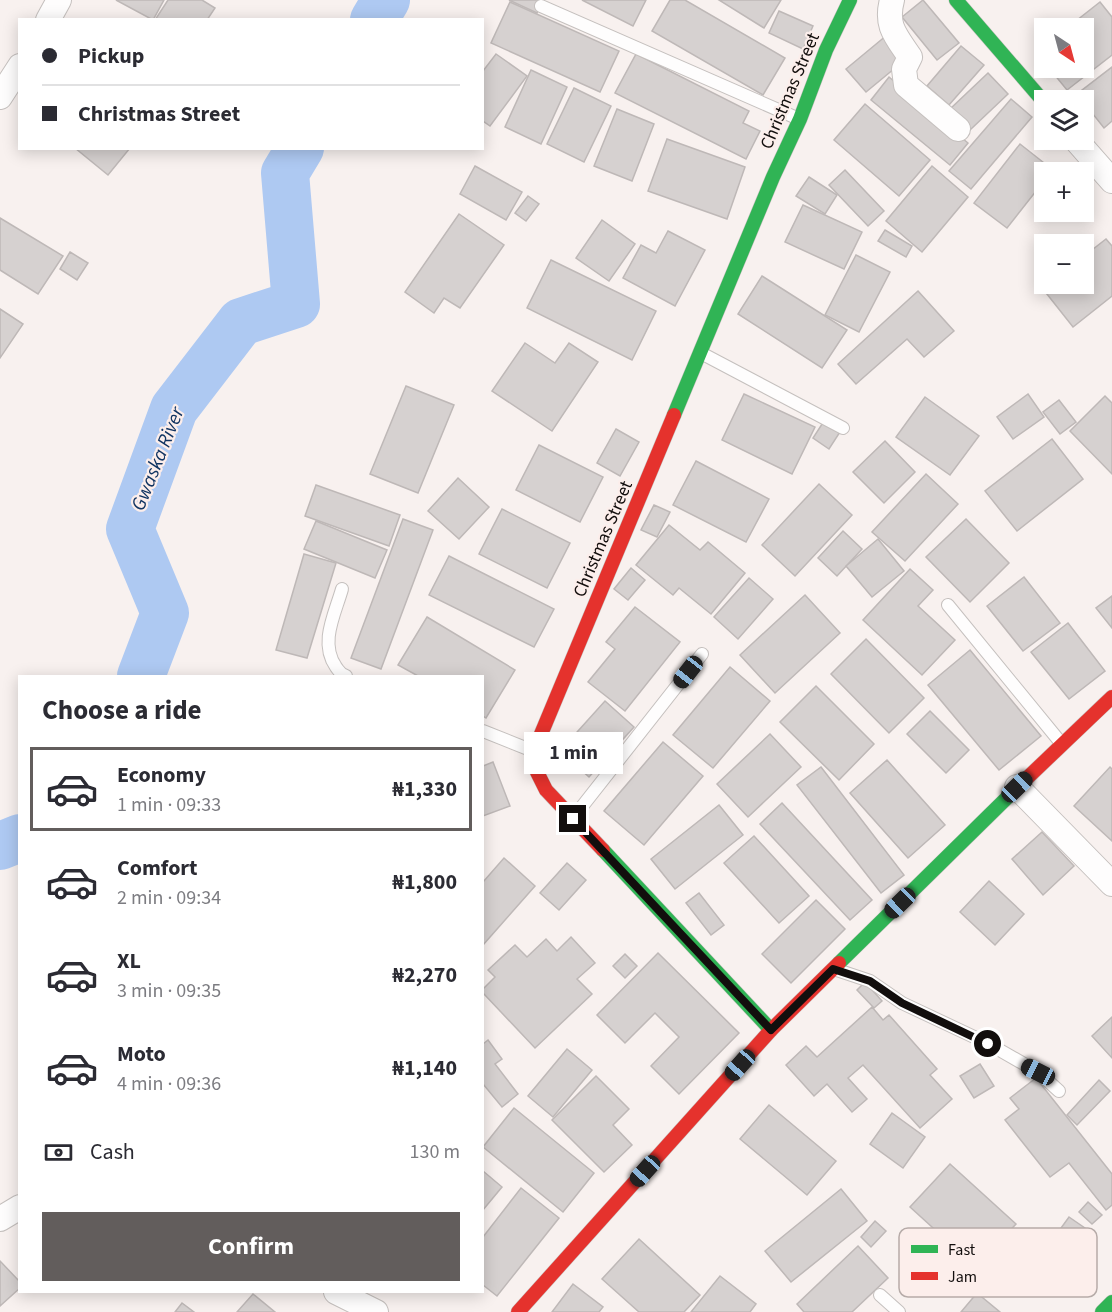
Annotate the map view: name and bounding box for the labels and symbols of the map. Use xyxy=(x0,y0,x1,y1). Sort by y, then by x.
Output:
north arrow xyxy=(1034,18,1094,78)
street label: Christmas Street xyxy=(754,29,826,153)
water label: Gwaska River xyxy=(124,402,192,515)
street label: Christmas Street xyxy=(567,477,639,601)
car xyxy=(670,652,706,692)
callout: 1 min xyxy=(524,732,622,774)
car xyxy=(998,768,1036,806)
route end xyxy=(559,805,586,832)
car xyxy=(881,884,919,922)
route start xyxy=(974,1030,1001,1057)
car xyxy=(721,1046,759,1084)
car xyxy=(1018,1056,1058,1088)
car xyxy=(626,1152,664,1190)
legend xyxy=(899,1228,1097,1297)
text: Fast xyxy=(948,1239,976,1261)
text: Jam xyxy=(948,1266,977,1288)

